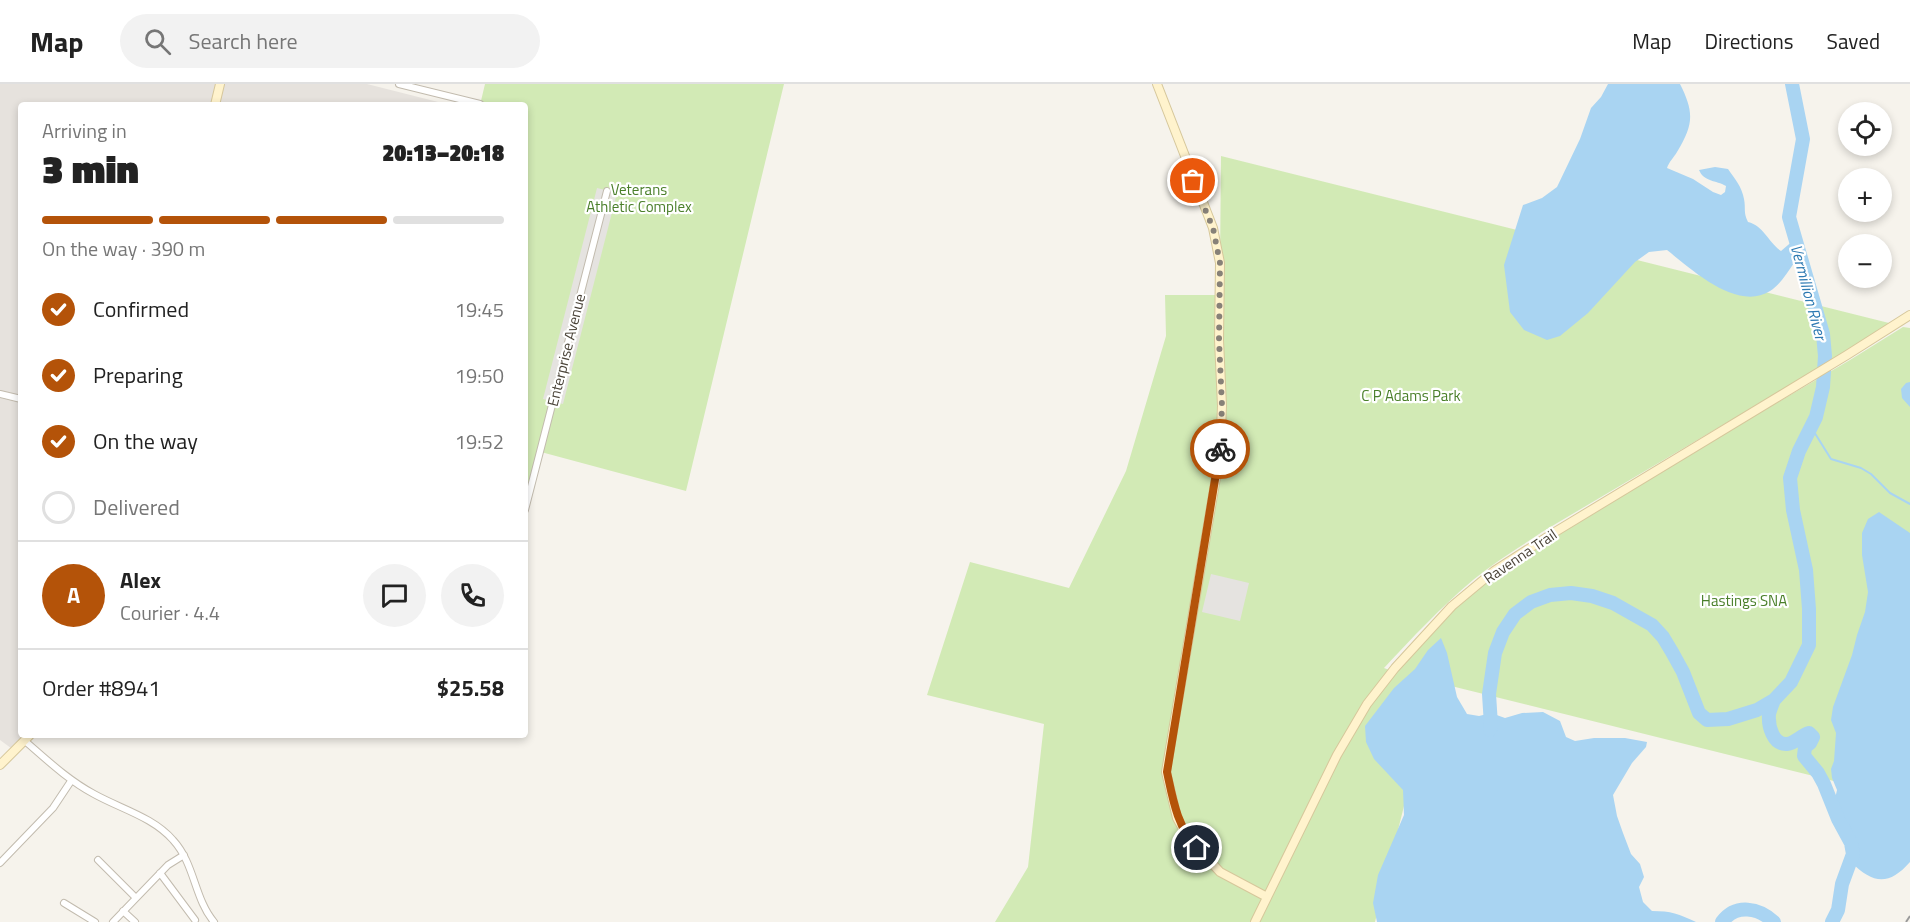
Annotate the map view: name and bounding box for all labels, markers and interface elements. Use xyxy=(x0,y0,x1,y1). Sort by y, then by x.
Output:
search box xyxy=(120,14,540,68)
text: Map xyxy=(30,20,84,63)
text: Search here xyxy=(189,24,298,58)
icon: search xyxy=(141,25,174,58)
text: Map xyxy=(1632,25,1672,57)
text: Directions xyxy=(1705,25,1794,57)
text: Saved xyxy=(1827,25,1880,57)
map controls xyxy=(1838,102,1892,288)
button: locate xyxy=(1838,102,1892,156)
text: Arriving in xyxy=(42,115,127,146)
text: 20:13–20:18 xyxy=(382,136,504,170)
text: 3 min xyxy=(42,139,139,198)
pin xyxy=(1167,155,1218,206)
icon: bag xyxy=(1176,164,1209,197)
button: + xyxy=(1838,168,1892,222)
park label: Veterans Athletic Complex xyxy=(586,178,692,218)
text: On the way · 390 m xyxy=(42,233,205,264)
button: − xyxy=(1838,234,1892,288)
water label: Vermillion River xyxy=(1785,242,1834,344)
street label: Enterprise Avenue xyxy=(541,291,591,409)
text: Confirmed xyxy=(93,292,189,326)
icon: check xyxy=(42,293,75,326)
text: 19:45 xyxy=(455,294,504,325)
text: Preparing xyxy=(93,358,183,392)
icon: check xyxy=(42,359,75,392)
text: 19:50 xyxy=(455,360,504,391)
park label: C P Adams Park xyxy=(1361,384,1461,407)
courier xyxy=(1190,419,1250,479)
text: On the way xyxy=(93,424,198,458)
icon: check xyxy=(42,425,75,458)
text: 19:52 xyxy=(455,426,504,457)
icon: bike xyxy=(1204,433,1237,466)
text: Delivered xyxy=(93,490,180,524)
street label: Ravenna Trail xyxy=(1479,523,1561,589)
text: Alex xyxy=(120,563,161,597)
button: chat xyxy=(363,564,426,627)
button: phone xyxy=(441,564,504,627)
text: A xyxy=(67,578,80,612)
park label: Hastings SNA xyxy=(1701,589,1787,612)
text: Courier · 4.4 xyxy=(120,597,220,628)
text: Order #8941 xyxy=(42,671,161,705)
text: $25.58 xyxy=(437,671,504,705)
pin xyxy=(1171,822,1222,873)
icon: home xyxy=(1180,831,1213,864)

